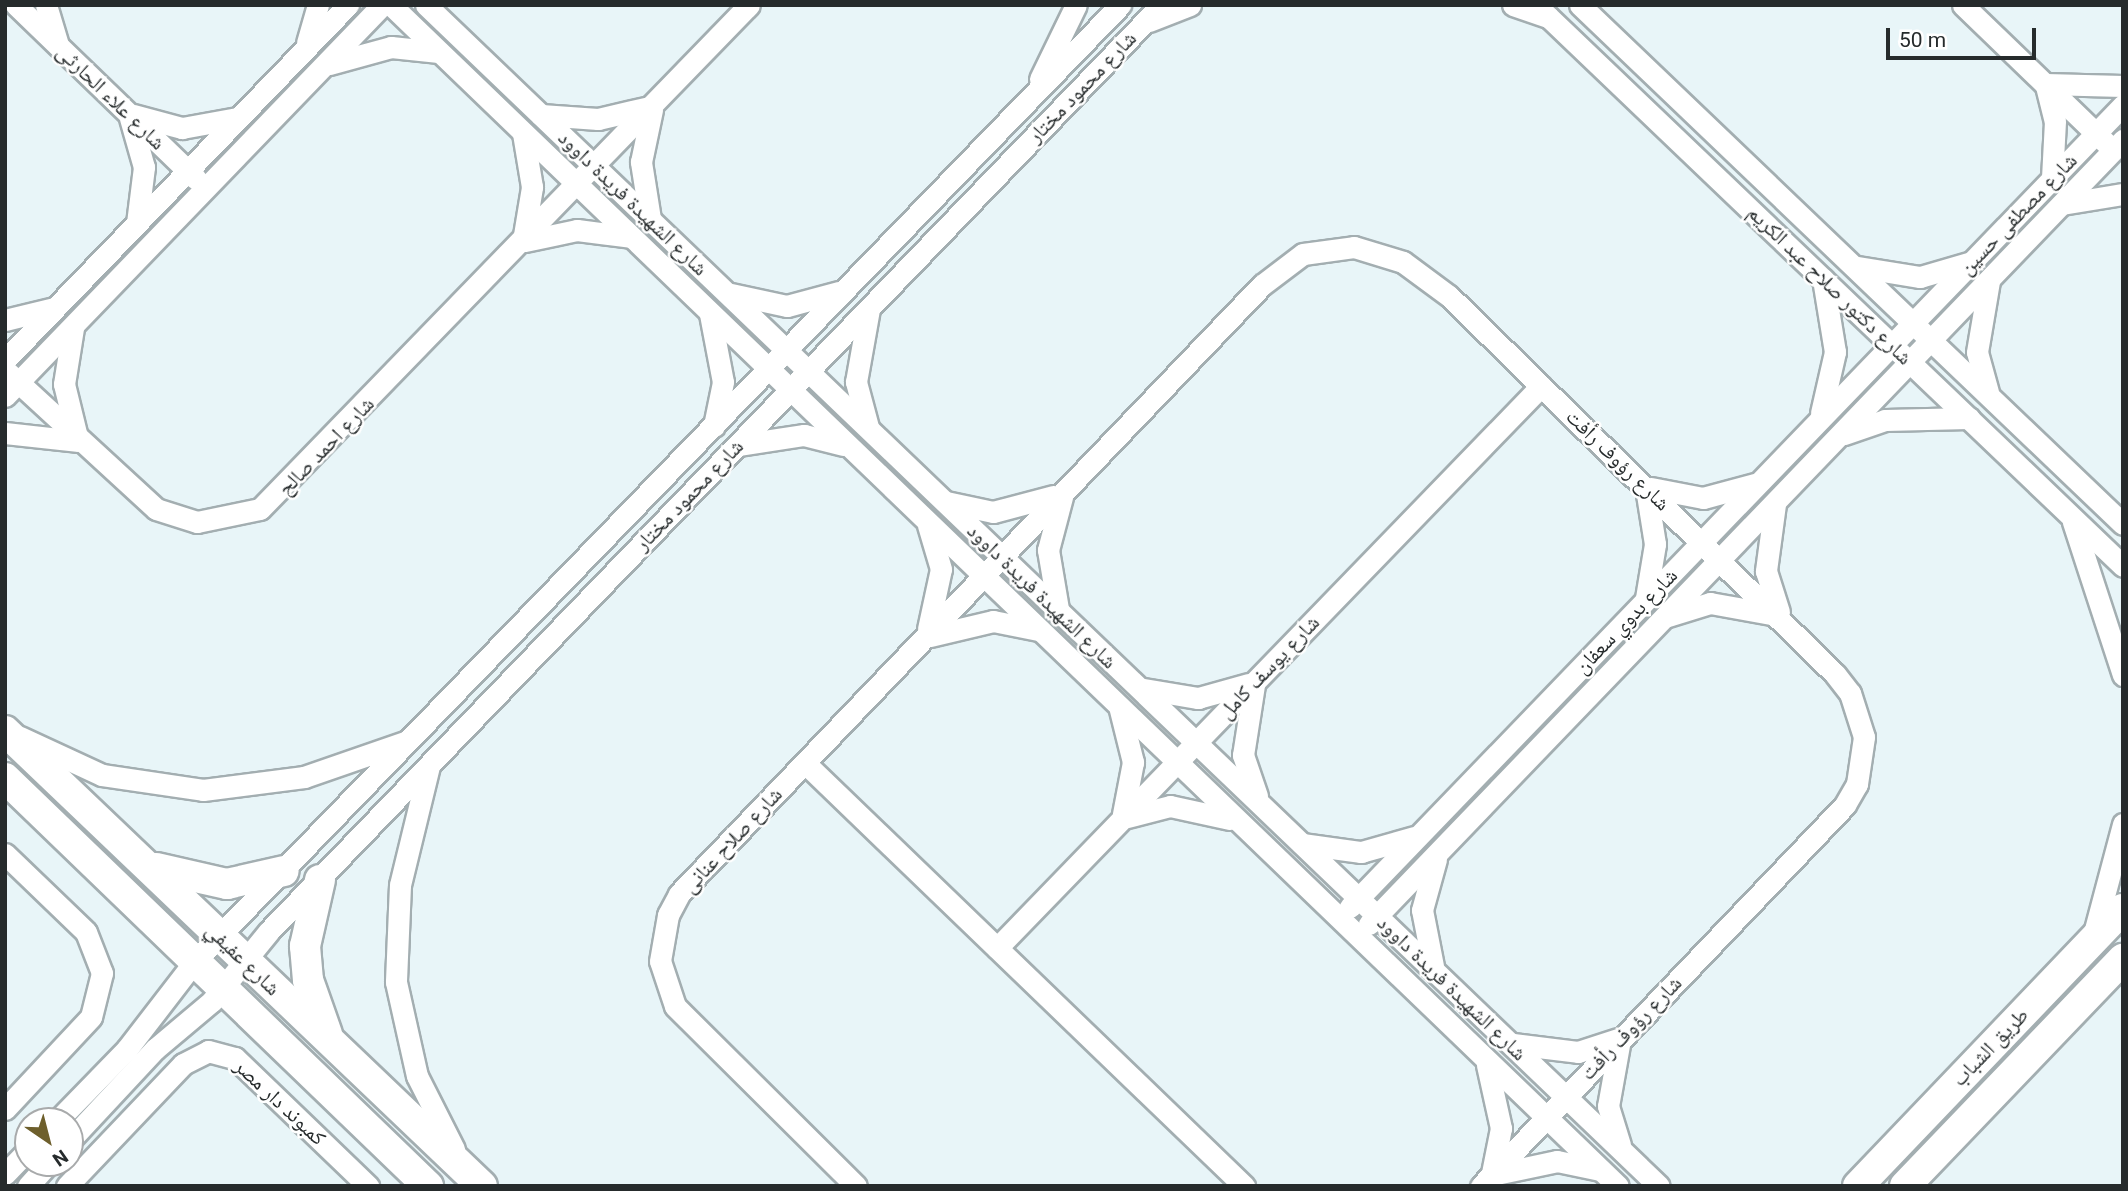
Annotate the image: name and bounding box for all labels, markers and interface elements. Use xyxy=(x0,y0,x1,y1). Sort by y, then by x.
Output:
scale bar xyxy=(1890,14,2040,58)
street label: شارع محمود مختار xyxy=(1022,26,1142,148)
text: 50 m xyxy=(1899,28,1946,52)
street label: شارع علاء الحارثى xyxy=(51,39,171,155)
street label: شارع الشهيدة فريدة داوود xyxy=(553,125,713,281)
street label: شارع مصطفى حسين xyxy=(1954,148,2082,280)
street label: شارع دكتور صلاح عبد الكريم xyxy=(1743,200,1917,370)
street label: شارع احمد صالح xyxy=(273,391,379,501)
street label: شارع رؤوف رأفت xyxy=(1561,404,1675,516)
street label: شارع محمود مختار xyxy=(629,434,749,556)
street label: شارع الشهيدة فريدة داوود xyxy=(962,518,1122,674)
street label: شارع بدوي سعفان xyxy=(1569,563,1683,679)
street label: شارع يوسف كامل xyxy=(1213,610,1325,724)
street label: شارع صلاح عنانى xyxy=(677,782,787,898)
street label: شارع الشهيدة فريدة داوود xyxy=(1372,910,1532,1066)
street label: شارع عفيفي xyxy=(200,917,286,1001)
street label: شارع رؤوف رأفت xyxy=(1575,971,1687,1085)
street label: طريق الشباب xyxy=(1946,1003,2034,1091)
street label: كمبوند دار مصر xyxy=(229,1053,331,1151)
north arrow xyxy=(14,1107,84,1177)
text: N xyxy=(48,1145,72,1171)

